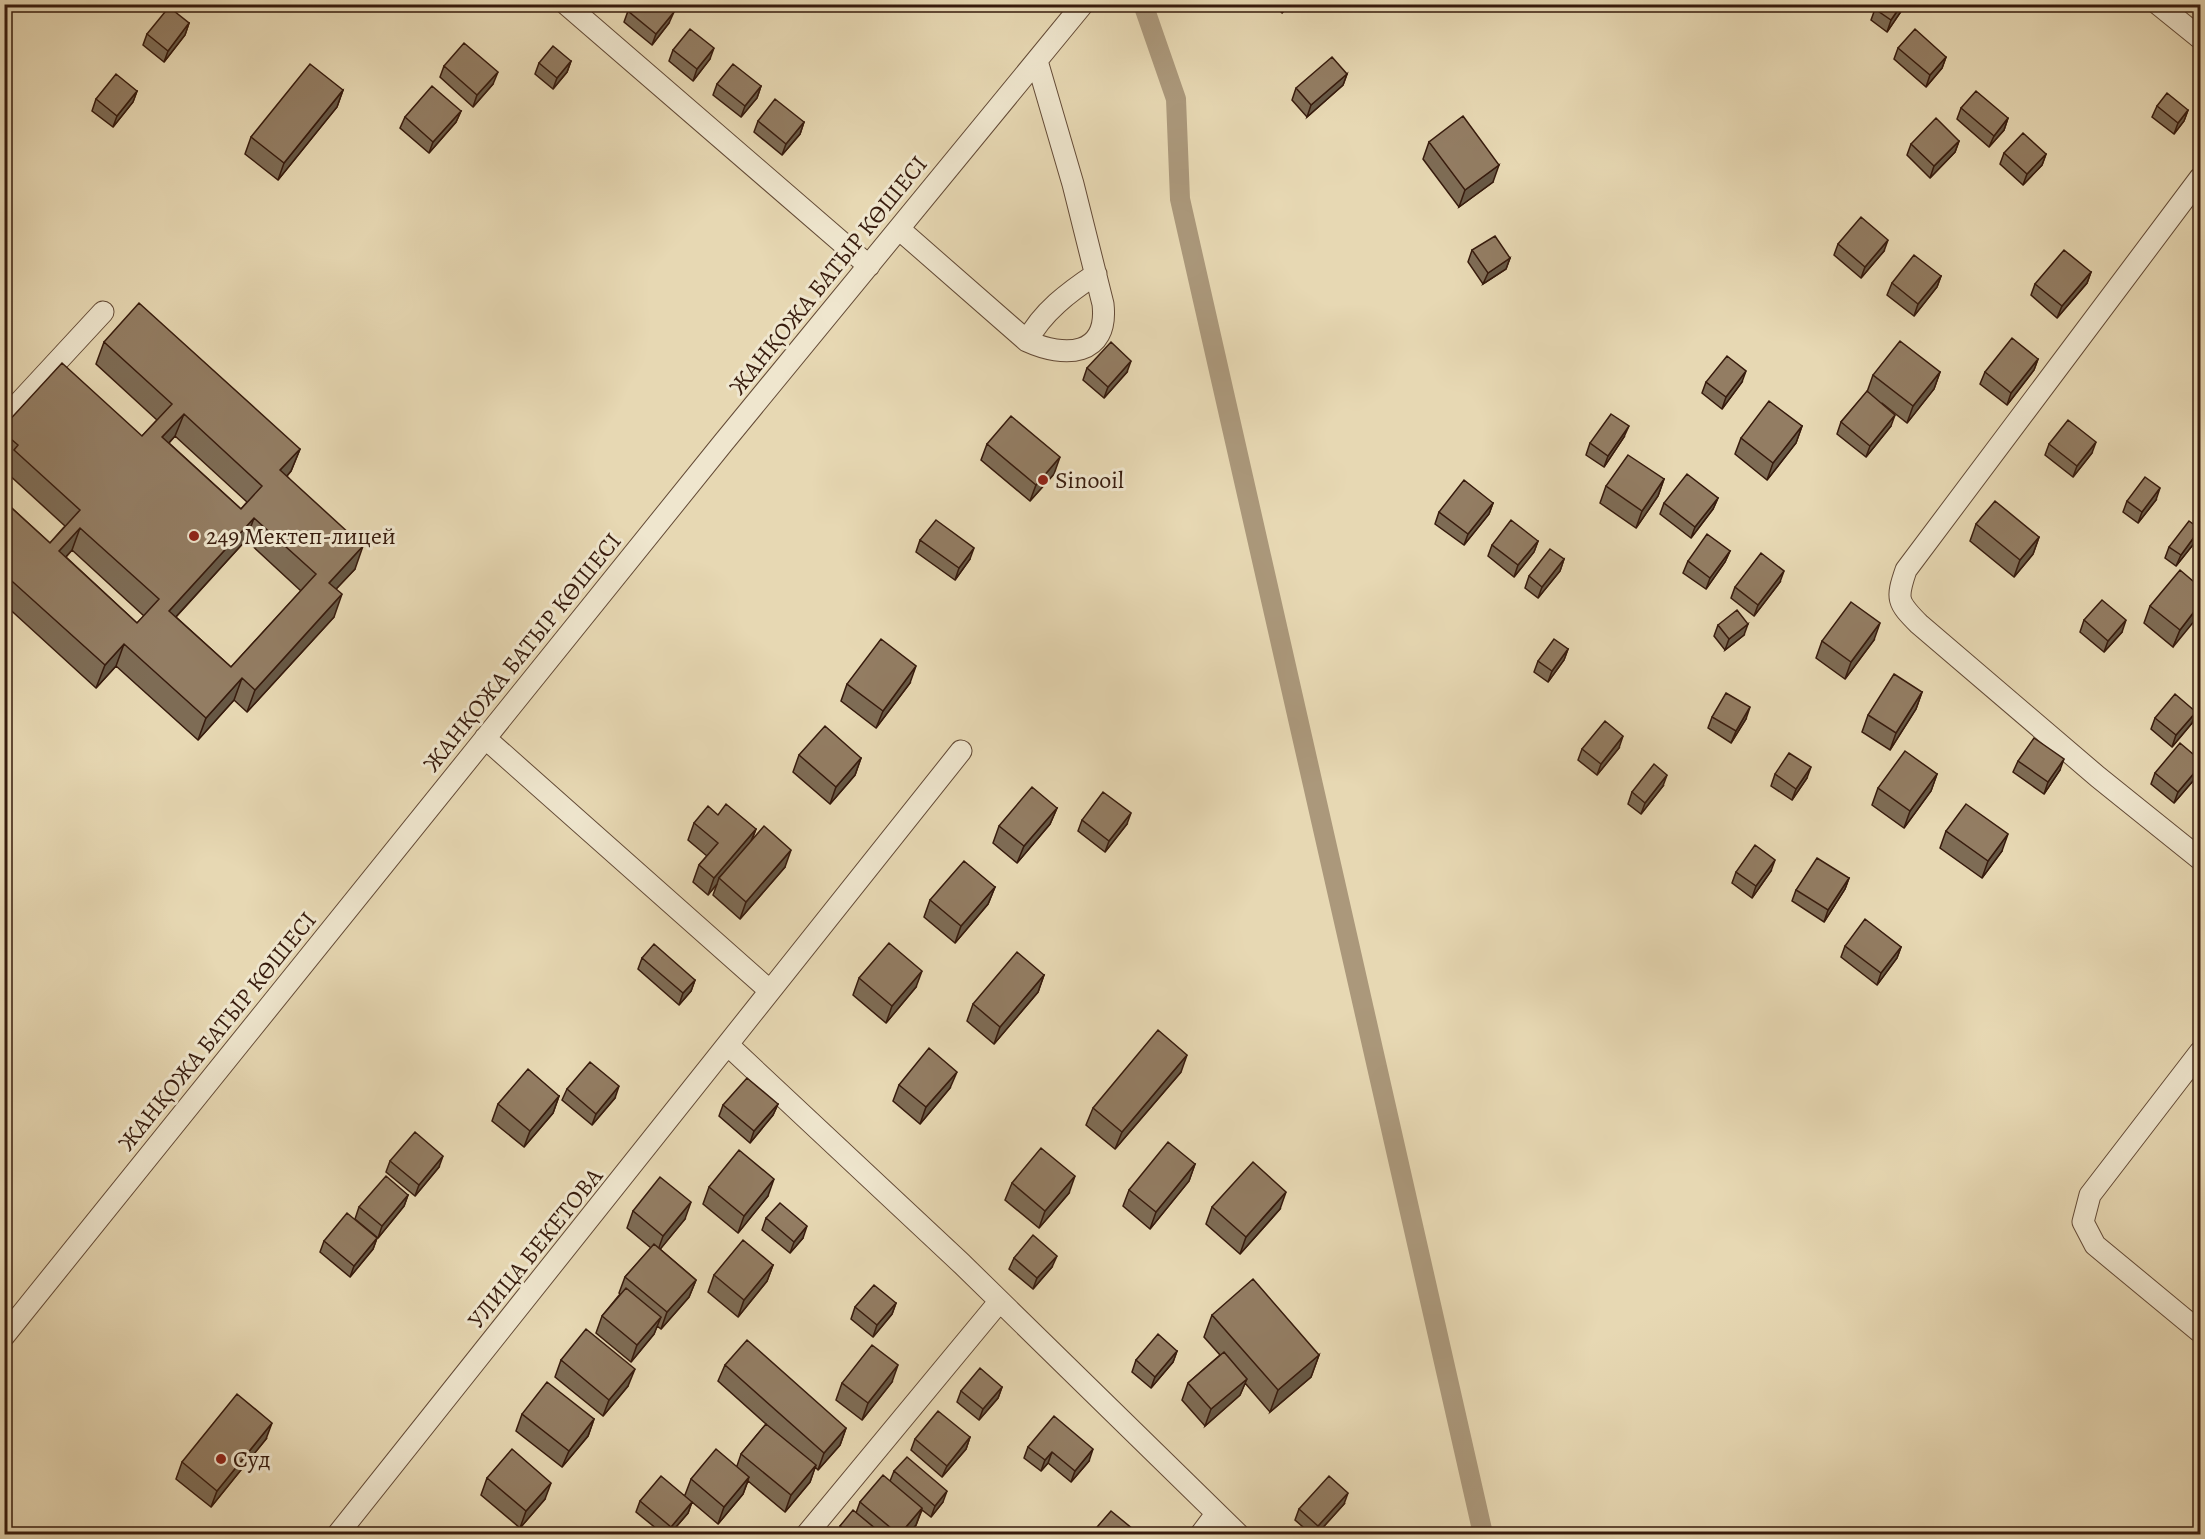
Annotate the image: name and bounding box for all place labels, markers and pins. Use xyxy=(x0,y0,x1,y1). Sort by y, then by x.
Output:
place label: Sinooil xyxy=(1055,464,1124,496)
marker: Sinooil xyxy=(1036,473,1050,487)
place label: 249 Мектеп-лицей xyxy=(206,520,396,552)
marker: 249 Мектеп-лицей xyxy=(187,529,201,543)
place label: Суд xyxy=(233,1443,270,1475)
marker: Суд xyxy=(214,1452,228,1466)

